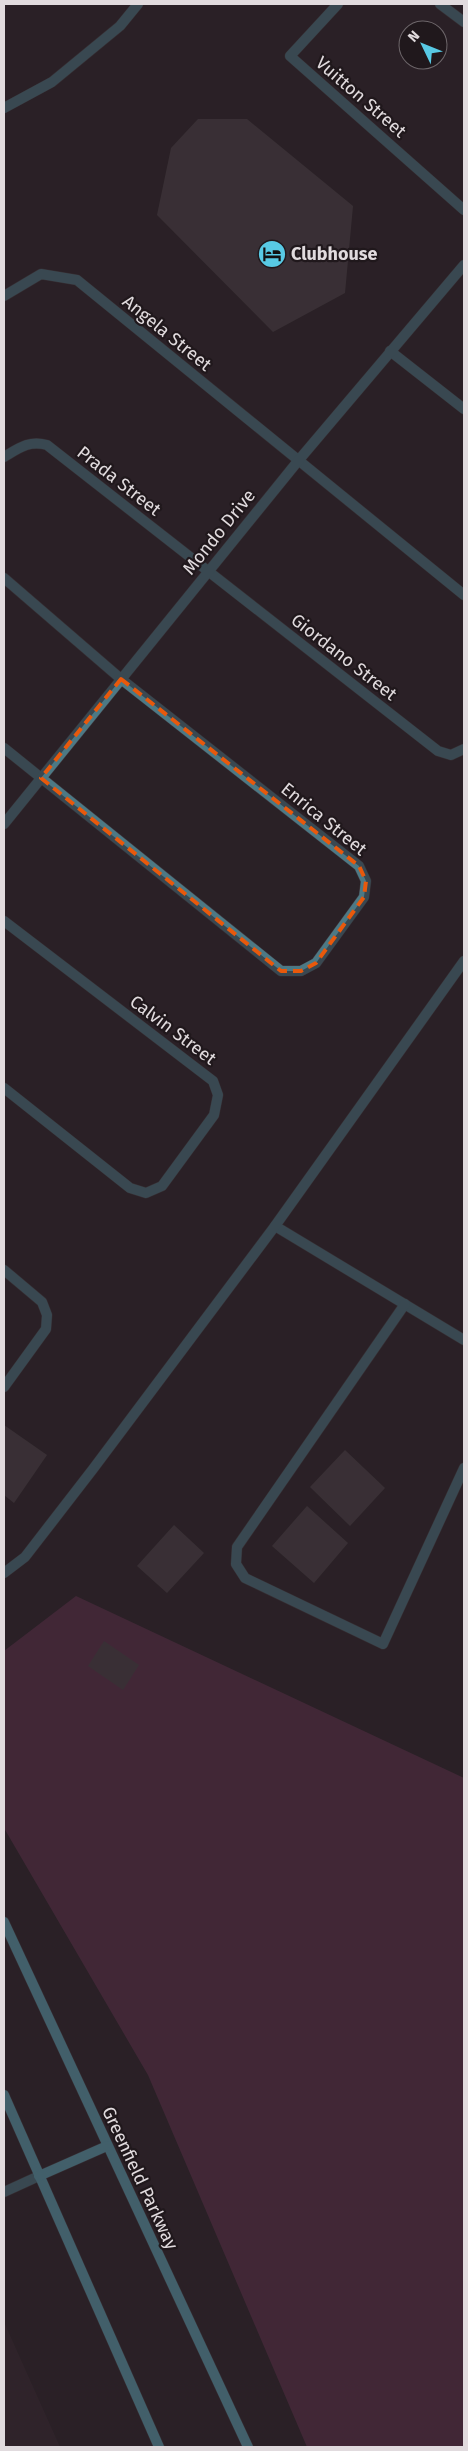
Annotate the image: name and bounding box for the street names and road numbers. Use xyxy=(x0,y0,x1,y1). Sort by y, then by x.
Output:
street label: Vuitton Street xyxy=(311,52,411,143)
street label: Angela Street xyxy=(118,290,216,376)
street label: Prada Street xyxy=(73,441,166,521)
street label: Mondo Drive xyxy=(178,485,260,579)
street label: Giordano Street xyxy=(287,609,402,706)
street label: Enrica Street xyxy=(277,778,372,861)
street label: Calvin Street xyxy=(125,990,221,1070)
street label: Greenfield Parkway xyxy=(97,2103,183,2253)

